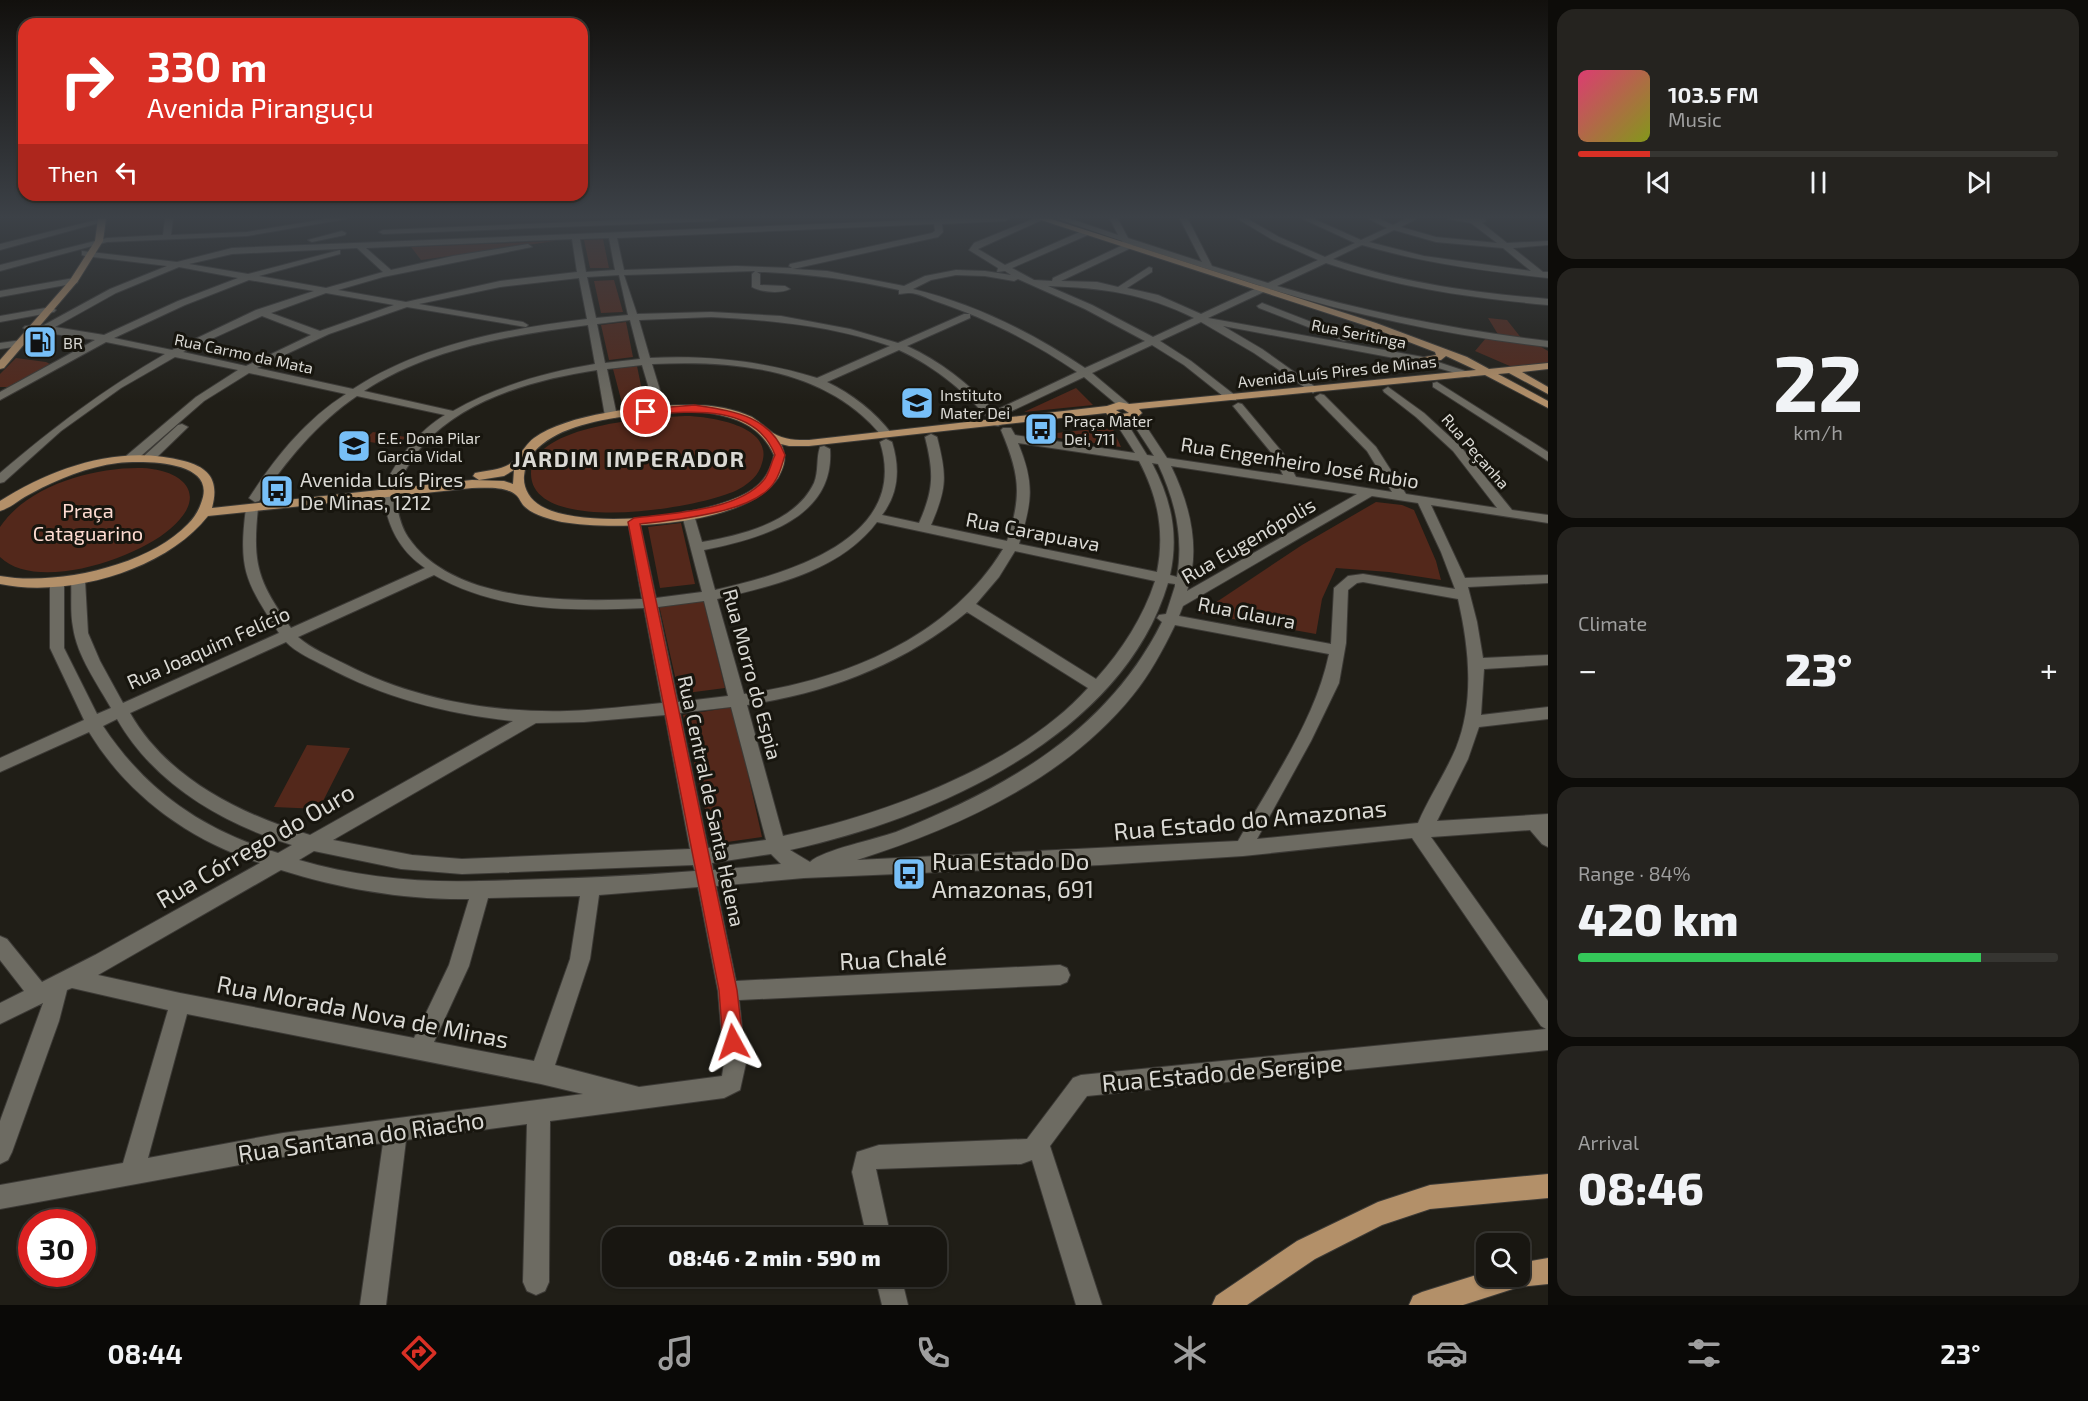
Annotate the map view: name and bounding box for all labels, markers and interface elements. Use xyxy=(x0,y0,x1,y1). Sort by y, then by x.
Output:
text: 330 m xyxy=(147,40,267,90)
icon: right xyxy=(48,42,126,120)
text: 103.5 FM xyxy=(1668,81,1759,107)
text: Avenida Piranguçu xyxy=(147,91,374,123)
text: Music xyxy=(1668,107,1722,131)
icon: left xyxy=(110,156,143,189)
text: Then xyxy=(48,160,98,186)
icon: previous xyxy=(1642,166,1675,199)
icon: pause xyxy=(1802,166,1835,199)
icon: next xyxy=(1962,166,1995,199)
street label: Rua Seritinga xyxy=(1310,314,1408,352)
fuel station icon: BR xyxy=(22,324,58,360)
street label: Rua Carmo da Mata xyxy=(173,329,315,377)
place label: BR xyxy=(63,333,83,352)
text: 22 xyxy=(1773,334,1863,428)
street label: Avenida Luís Pires de Minas xyxy=(1237,351,1437,391)
school or university icon: Instituto Mater Dei xyxy=(899,385,935,421)
place label: Instituto Mater Dei xyxy=(940,385,1010,422)
pin xyxy=(620,386,671,437)
icon: arrive xyxy=(629,395,662,428)
street label: Rua Peçanha xyxy=(1437,410,1514,493)
bus stop icon: Praça Mater Dei, 711 xyxy=(1023,411,1059,447)
place label: Praça Mater Dei, 711 xyxy=(1064,411,1153,448)
text: km/h xyxy=(1793,420,1843,444)
school or university icon: E.E. Dona Pilar Garcia Vidal xyxy=(336,428,372,464)
place label: E.E. Dona Pilar Garcia Vidal xyxy=(377,428,481,465)
street label: Rua Engenheiro José Rubio xyxy=(1179,431,1421,493)
district label: JARDIM IMPERADOR xyxy=(513,445,745,471)
place label: Avenida Luís Pires De Minas, 1212 xyxy=(300,467,463,514)
bus stop icon: Avenida Luís Pires De Minas, 1212 xyxy=(259,473,295,509)
street label: Rua Eugenópolis xyxy=(1177,492,1319,588)
park label: Praça Cataguarino xyxy=(33,498,143,545)
street label: Rua Carapuava xyxy=(964,506,1102,556)
street label: Rua Morro do Espia xyxy=(719,586,787,762)
street label: Rua Glaura xyxy=(1196,591,1298,633)
street label: Rua Joaquim Felício xyxy=(123,600,293,694)
text: Climate xyxy=(1578,611,1647,635)
text: 23° xyxy=(1785,641,1852,695)
text: − xyxy=(1578,649,1597,689)
text: + xyxy=(2040,649,2058,689)
street label: Rua Central de Santa Helena xyxy=(674,673,750,929)
street label: Rua Córrego do Ouro xyxy=(151,776,359,914)
street label: Rua Estado do Amazonas xyxy=(1112,793,1388,845)
place label: Rua Estado Do Amazonas, 691 xyxy=(932,846,1094,903)
bus stop icon: Rua Estado Do Amazonas, 691 xyxy=(891,856,927,892)
text: Range · 84% xyxy=(1578,861,1691,885)
text: 420 km xyxy=(1578,891,1739,945)
street label: Rua Chalé xyxy=(838,941,948,975)
street label: Rua Morada Nova de Minas xyxy=(215,968,511,1054)
position arrow xyxy=(701,1010,765,1074)
street label: Rua Estado de Sergipe xyxy=(1100,1047,1344,1097)
street label: Rua Santana do Riacho xyxy=(236,1104,486,1168)
text: Arrival xyxy=(1578,1130,1639,1154)
text: 08:46 xyxy=(1578,1160,1704,1214)
speed limit sign: 30 xyxy=(18,1209,96,1287)
map controls xyxy=(1476,1233,1530,1287)
button: search xyxy=(1476,1233,1530,1287)
text: 08:46 · 2 min · 590 m xyxy=(668,1244,881,1270)
icon: directions xyxy=(398,1332,440,1374)
icon: music xyxy=(655,1332,697,1374)
icon: phone xyxy=(912,1332,954,1374)
icon: climate xyxy=(1169,1332,1211,1374)
icon: car xyxy=(1426,1332,1468,1374)
icon: filters xyxy=(1683,1332,1725,1374)
text: 08:44 xyxy=(108,1337,183,1369)
text: 23° xyxy=(1940,1337,1980,1369)

